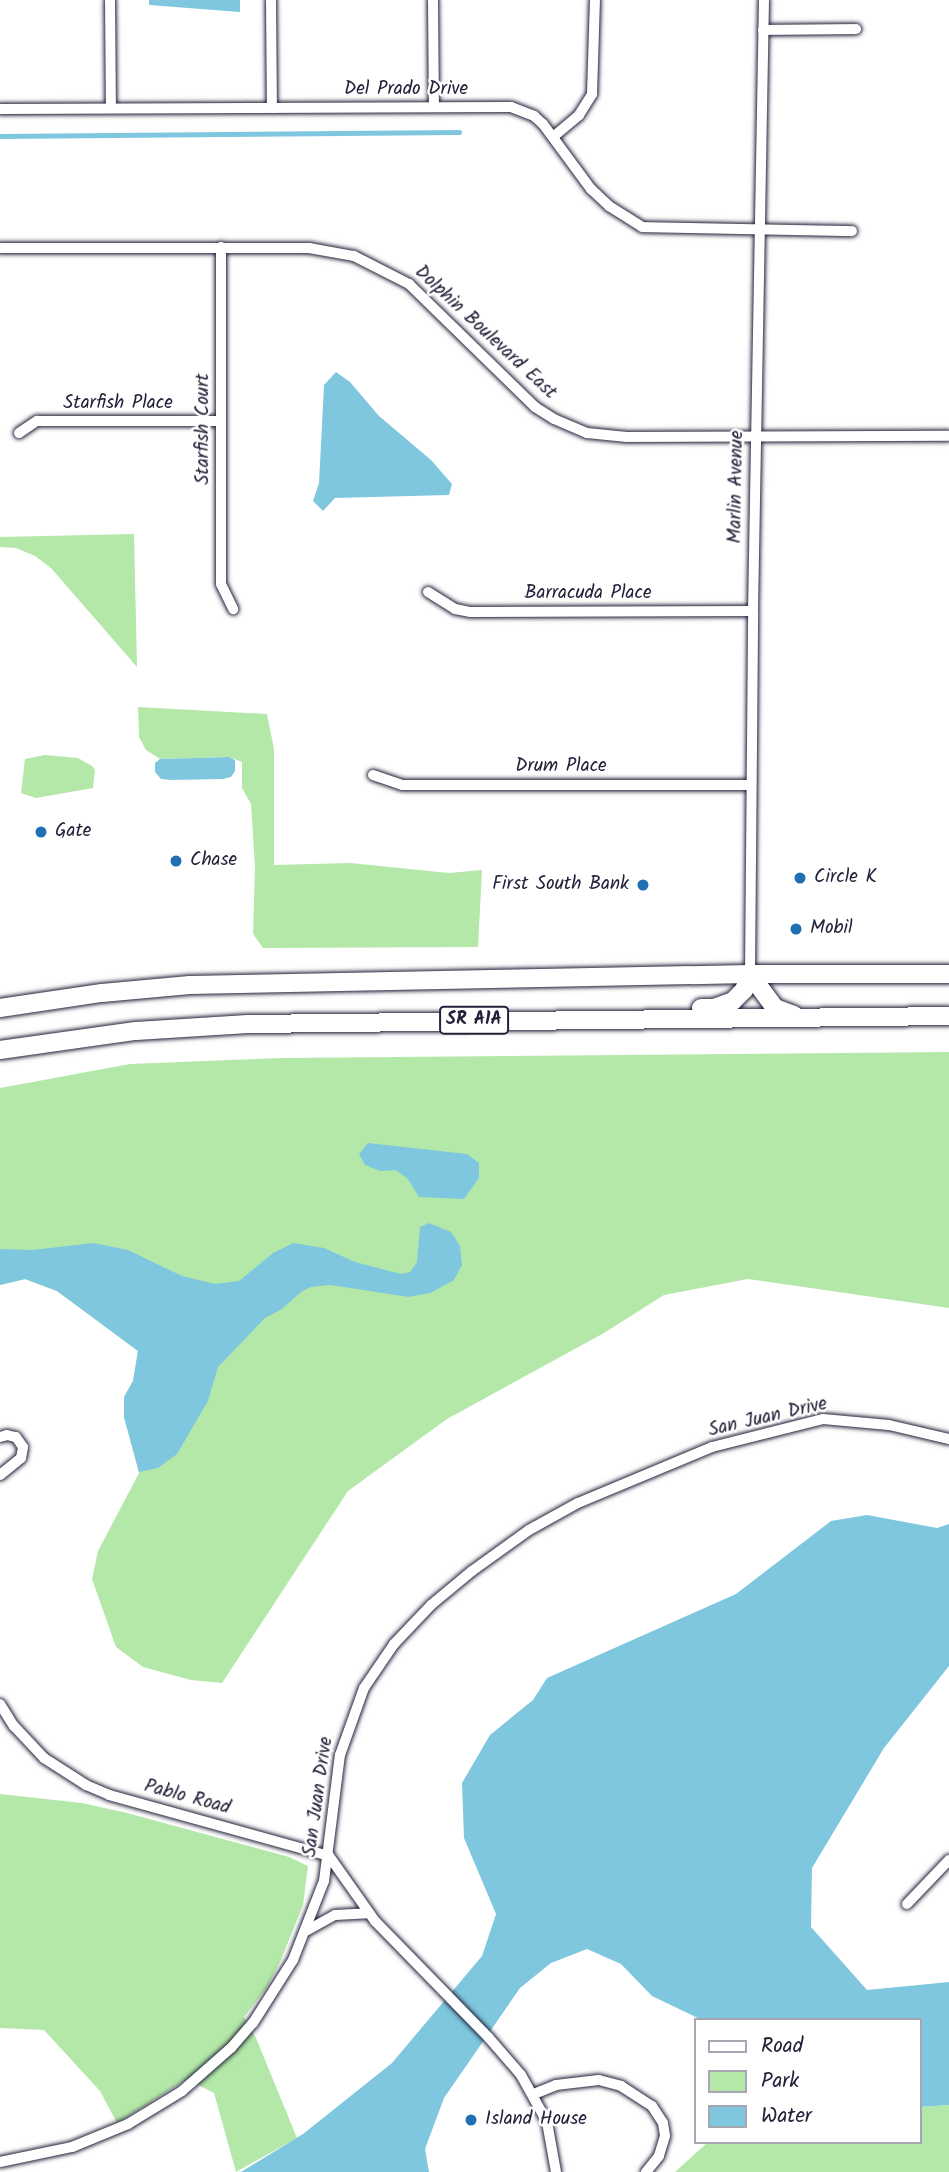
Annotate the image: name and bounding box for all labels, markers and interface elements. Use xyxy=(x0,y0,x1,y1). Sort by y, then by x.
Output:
street label: Del Prado Drive xyxy=(344,79,468,101)
street label: Dolphin Boulevard East xyxy=(409,261,561,405)
street label: Starfish Court xyxy=(193,373,215,485)
street label: Starfish Place xyxy=(63,393,173,415)
street label: Marlin Avenue xyxy=(725,430,749,544)
street label: Barracuda Place xyxy=(525,583,651,605)
street label: Drum Place xyxy=(515,756,607,778)
place label: Gate xyxy=(55,821,91,843)
marker: Gate xyxy=(33,824,49,840)
place label: Chase xyxy=(190,850,237,872)
marker: Chase xyxy=(168,853,184,869)
place label: Circle K xyxy=(814,867,877,889)
marker: Circle K xyxy=(792,870,808,886)
place label: First South Bank xyxy=(492,874,629,896)
marker: First South Bank xyxy=(635,877,651,893)
place label: Mobil xyxy=(810,918,853,940)
marker: Mobil xyxy=(788,921,804,937)
road number: SR A1A xyxy=(439,1006,509,1035)
street label: San Juan Drive xyxy=(706,1393,830,1443)
street label: San Juan Drive xyxy=(299,1735,339,1859)
street label: Pablo Road xyxy=(141,1776,233,1820)
legend xyxy=(694,2018,921,2144)
text: Road xyxy=(761,2030,803,2063)
text: Park xyxy=(761,2065,799,2098)
text: Water xyxy=(761,2100,812,2133)
place label: Island House xyxy=(485,2109,587,2131)
marker: Island House xyxy=(463,2112,479,2128)

